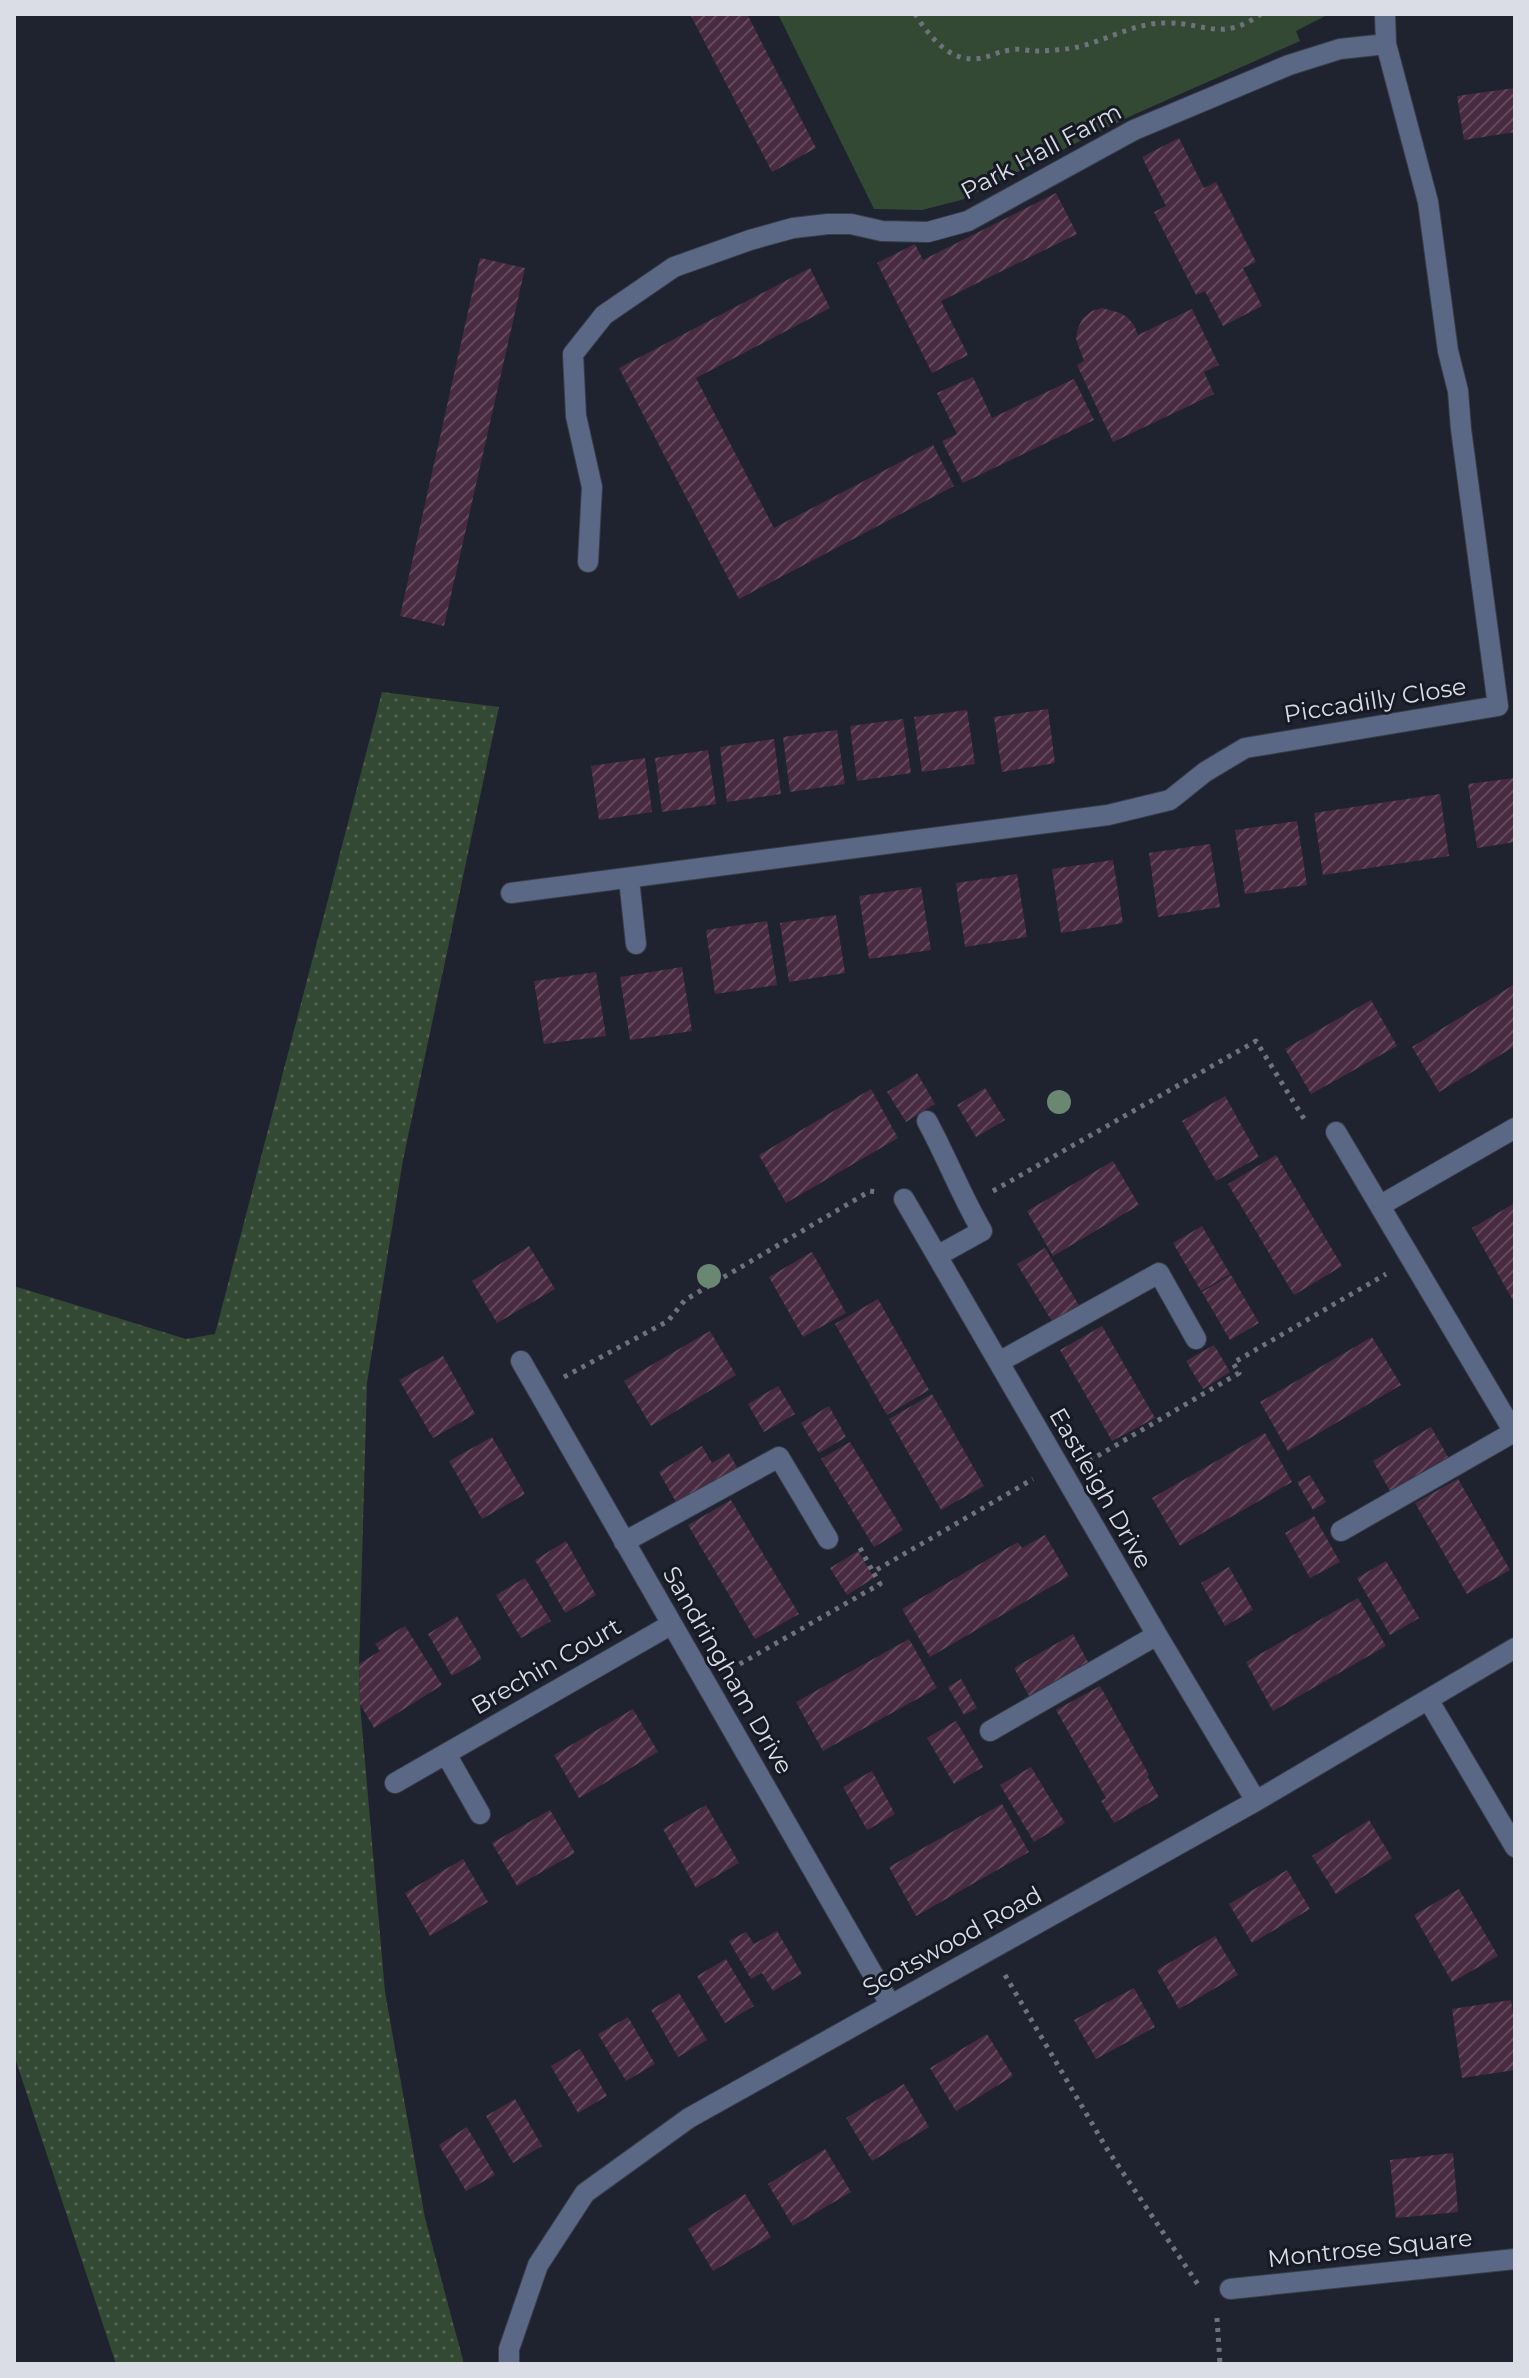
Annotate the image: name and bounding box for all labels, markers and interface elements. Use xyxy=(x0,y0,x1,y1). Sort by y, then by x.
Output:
street label: Park Hall Farm xyxy=(956,96,1126,206)
street label: Piccadilly Close xyxy=(1282,671,1468,729)
street label: Eastleigh Drive xyxy=(1043,1402,1159,1574)
street label: Sandringham Drive xyxy=(657,1561,799,1779)
street label: Brechin Court xyxy=(466,1611,626,1721)
street label: Scotswood Road xyxy=(857,1880,1047,2002)
street label: Montrose Square xyxy=(1266,2223,1474,2273)

